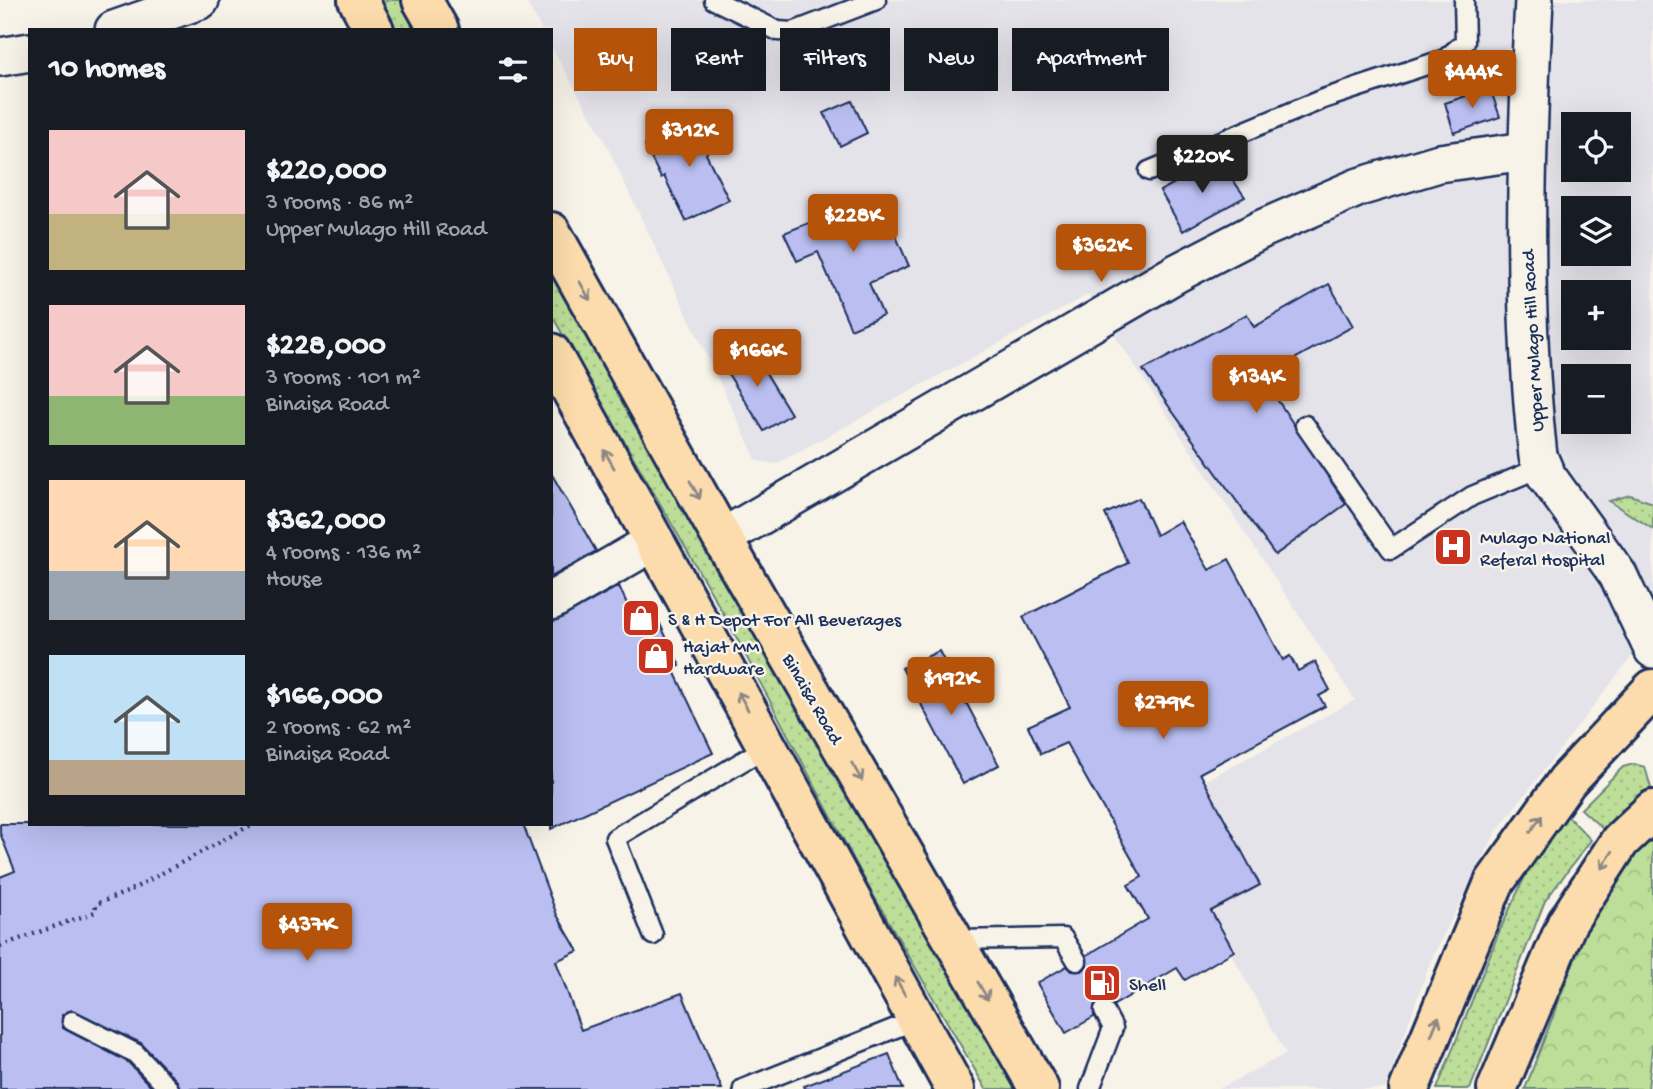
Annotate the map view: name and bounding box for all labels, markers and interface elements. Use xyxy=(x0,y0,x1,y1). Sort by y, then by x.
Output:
chip: Buy xyxy=(574,28,657,91)
chip: Rent xyxy=(671,28,766,91)
chip: Filters xyxy=(780,28,890,91)
chip: New xyxy=(904,28,998,91)
chip: Apartment xyxy=(1012,28,1169,91)
pin: $444K xyxy=(1423,50,1521,110)
icon: filters xyxy=(494,51,532,89)
text: 10 homes xyxy=(49,53,165,88)
text: $444K xyxy=(1444,59,1500,86)
pin: $312K xyxy=(640,110,738,169)
map controls xyxy=(1561,112,1631,434)
button: locate xyxy=(1561,112,1631,182)
text: $312K xyxy=(661,118,717,145)
pin: $220K xyxy=(1153,136,1251,195)
text: $220K xyxy=(1173,144,1231,171)
text: $220,000 xyxy=(266,155,386,190)
icon: home xyxy=(105,158,189,242)
text: 3 rooms · 86 m² xyxy=(266,190,413,217)
pin: $228K xyxy=(804,194,902,254)
button: layers xyxy=(1561,196,1631,266)
text: $228K xyxy=(824,203,882,230)
text: Upper Mulago Hill Road xyxy=(266,217,486,244)
pin: $362K xyxy=(1052,224,1150,284)
text: $362K xyxy=(1072,233,1130,260)
street label: Upper Mulago Hill Road xyxy=(1518,247,1551,432)
one-way arrow xyxy=(578,280,592,301)
button: + xyxy=(1561,280,1631,350)
text: $228,000 xyxy=(266,330,386,365)
pin: $166K xyxy=(708,330,806,389)
icon: home xyxy=(105,333,189,417)
text: $166K xyxy=(729,338,785,365)
pin: $134K xyxy=(1207,356,1305,415)
text: $134K xyxy=(1228,364,1284,391)
button: − xyxy=(1561,364,1631,434)
text: 3 rooms · 101 m² xyxy=(266,365,421,392)
text: Binaisa Road xyxy=(266,392,388,419)
one-way arrow xyxy=(602,449,616,469)
one-way arrow xyxy=(689,479,702,500)
text: $362,000 xyxy=(266,505,386,540)
icon: home xyxy=(105,508,189,592)
hospital icon: Mulago National Referal Hospital xyxy=(1432,526,1474,568)
place label: Mulago National Referal Hospital xyxy=(1480,528,1610,573)
text: 4 rooms · 136 m² xyxy=(266,540,421,567)
text: House xyxy=(266,567,322,594)
shop icon: S & H Depot For All Beverages xyxy=(620,597,662,639)
place label: S & H Depot For All Beverages xyxy=(668,610,902,633)
shop icon: Hajat MM Hardware xyxy=(635,635,677,677)
place label: Hajat MM Hardware xyxy=(683,637,764,682)
street label: Binaisa Road xyxy=(775,649,847,751)
pin: $192K xyxy=(902,658,1000,717)
text: $192K xyxy=(923,666,979,693)
text: $166,000 xyxy=(266,680,383,715)
pin: $279K xyxy=(1114,682,1212,741)
icon: home xyxy=(105,683,189,767)
text: $279K xyxy=(1134,690,1192,717)
one-way arrow xyxy=(736,691,750,711)
text: 2 rooms · 62 m² xyxy=(266,715,411,742)
text: Binaisa Road xyxy=(266,742,388,769)
one-way arrow xyxy=(850,762,864,782)
one-way arrow xyxy=(1529,815,1543,834)
one-way arrow xyxy=(1600,850,1614,870)
pin: $437K xyxy=(258,904,356,963)
text: $437K xyxy=(278,912,336,939)
fuel station icon: Shell xyxy=(1081,962,1123,1004)
place label: Shell xyxy=(1129,975,1166,998)
one-way arrow xyxy=(892,976,906,997)
one-way arrow xyxy=(976,980,990,1000)
one-way arrow xyxy=(1429,1016,1442,1037)

